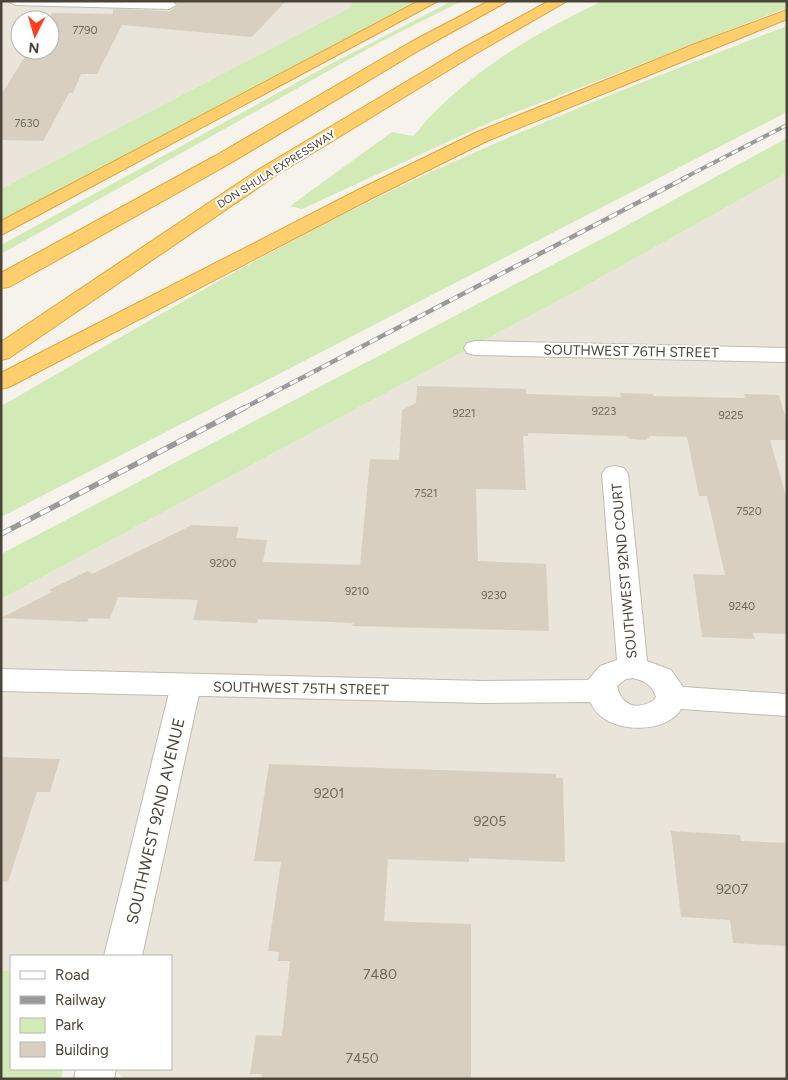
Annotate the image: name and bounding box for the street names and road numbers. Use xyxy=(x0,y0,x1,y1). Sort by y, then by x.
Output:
street label: DON SHULA EXPRESSWAY xyxy=(215,127,338,211)
street label: SOUTHWEST 76TH STREET xyxy=(543,341,719,362)
street label: SOUTHWEST 92ND COURT xyxy=(608,482,641,659)
street label: SOUTHWEST 75TH STREET xyxy=(213,678,389,699)
street label: SOUTHWEST 92ND AVENUE xyxy=(123,716,188,926)

